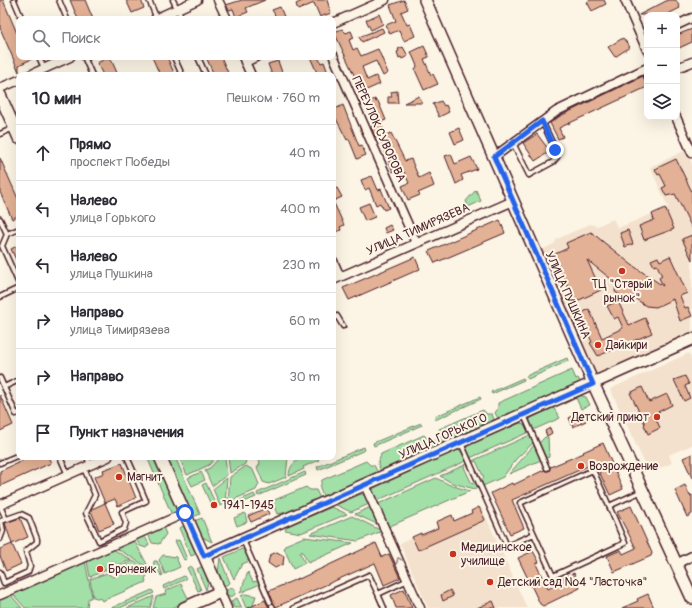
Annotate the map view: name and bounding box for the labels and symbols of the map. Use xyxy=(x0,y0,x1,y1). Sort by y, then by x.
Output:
street label: ПЕРЕУЛОК СУВОРОВА xyxy=(348,74,409,185)
route end xyxy=(546,141,564,159)
street label: УЛИЦА ТИМИРЯЗЕВА xyxy=(364,200,472,259)
street label: УЛИЦА ПУШКИНА xyxy=(542,249,594,341)
marker: ТЦ "Старый рынок" xyxy=(617,266,627,276)
place label: ТЦ "Старый рынок" xyxy=(592,277,653,306)
place label: Дайкири xyxy=(605,338,648,353)
marker: Дайкири xyxy=(593,340,603,350)
street label: УЛИЦА ГОРЬКОГО xyxy=(397,410,490,463)
place label: Детский приют xyxy=(570,410,649,425)
marker: Детский приют xyxy=(652,412,662,422)
place label: Возрождение xyxy=(589,459,658,474)
marker: Возрождение xyxy=(576,461,586,471)
place label: Магнит xyxy=(127,470,163,485)
marker: Магнит xyxy=(114,472,124,482)
place label: 1941-1945 xyxy=(222,498,274,513)
marker: 1941-1945 xyxy=(209,500,219,510)
route start xyxy=(176,504,194,522)
place label: Медицинское училище xyxy=(460,540,532,569)
marker: Медицинское училище xyxy=(448,549,458,559)
one-way arrow xyxy=(395,556,403,563)
place label: Броневик xyxy=(108,562,157,577)
marker: Броневик xyxy=(95,564,105,574)
place label: Детский сад №4 "Ласточка" xyxy=(497,575,647,590)
marker: Детский сад №4 "Ласточка" xyxy=(485,577,495,587)

